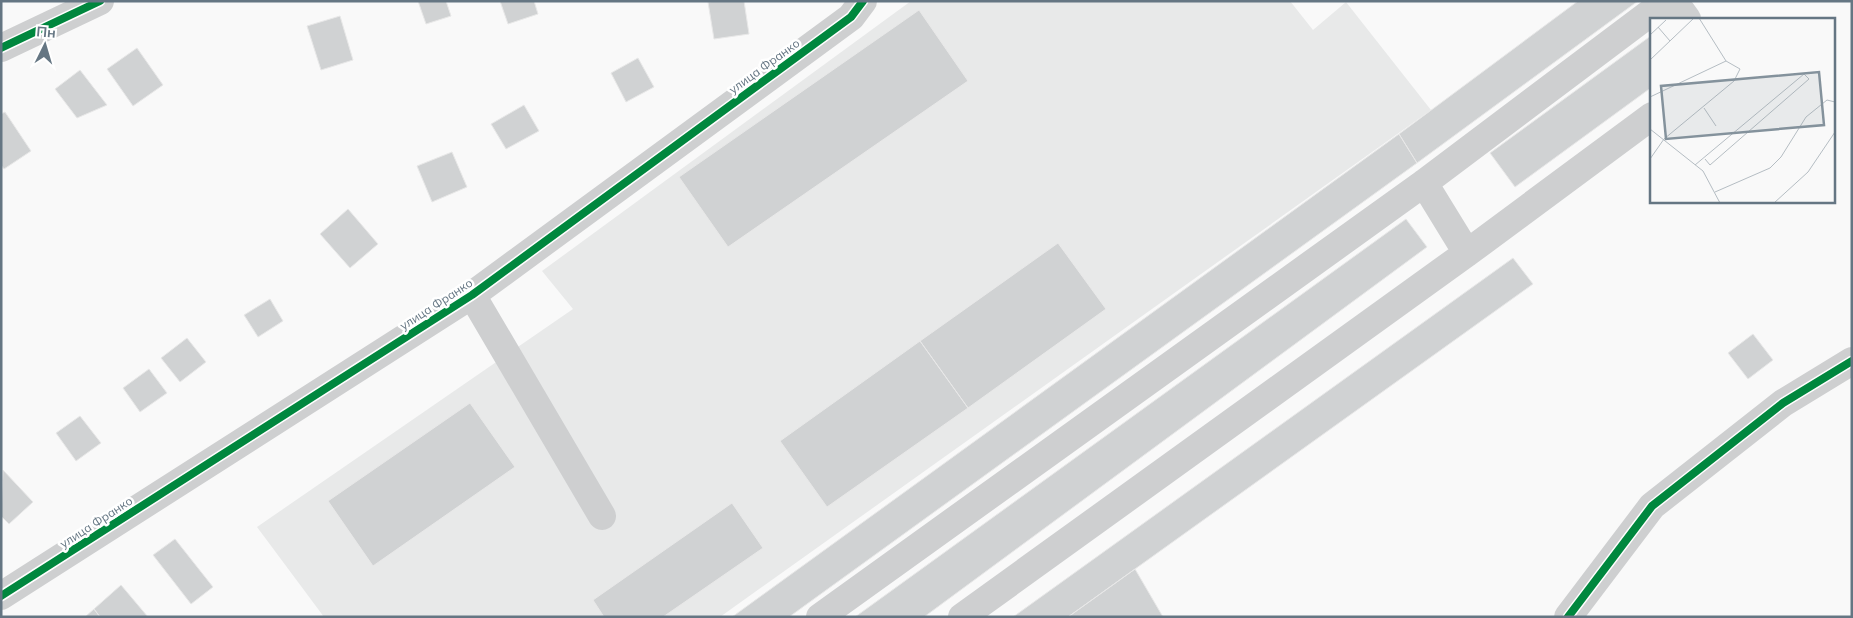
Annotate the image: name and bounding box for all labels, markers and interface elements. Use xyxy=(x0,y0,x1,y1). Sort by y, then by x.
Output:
inset map xyxy=(1650,18,1836,202)
north arrow xyxy=(20,20,70,70)
text: Пн xyxy=(36,22,57,42)
street label: улица Франко xyxy=(726,35,802,97)
street label: улица Франко xyxy=(397,275,475,333)
street label: улица Франко xyxy=(57,493,135,551)

